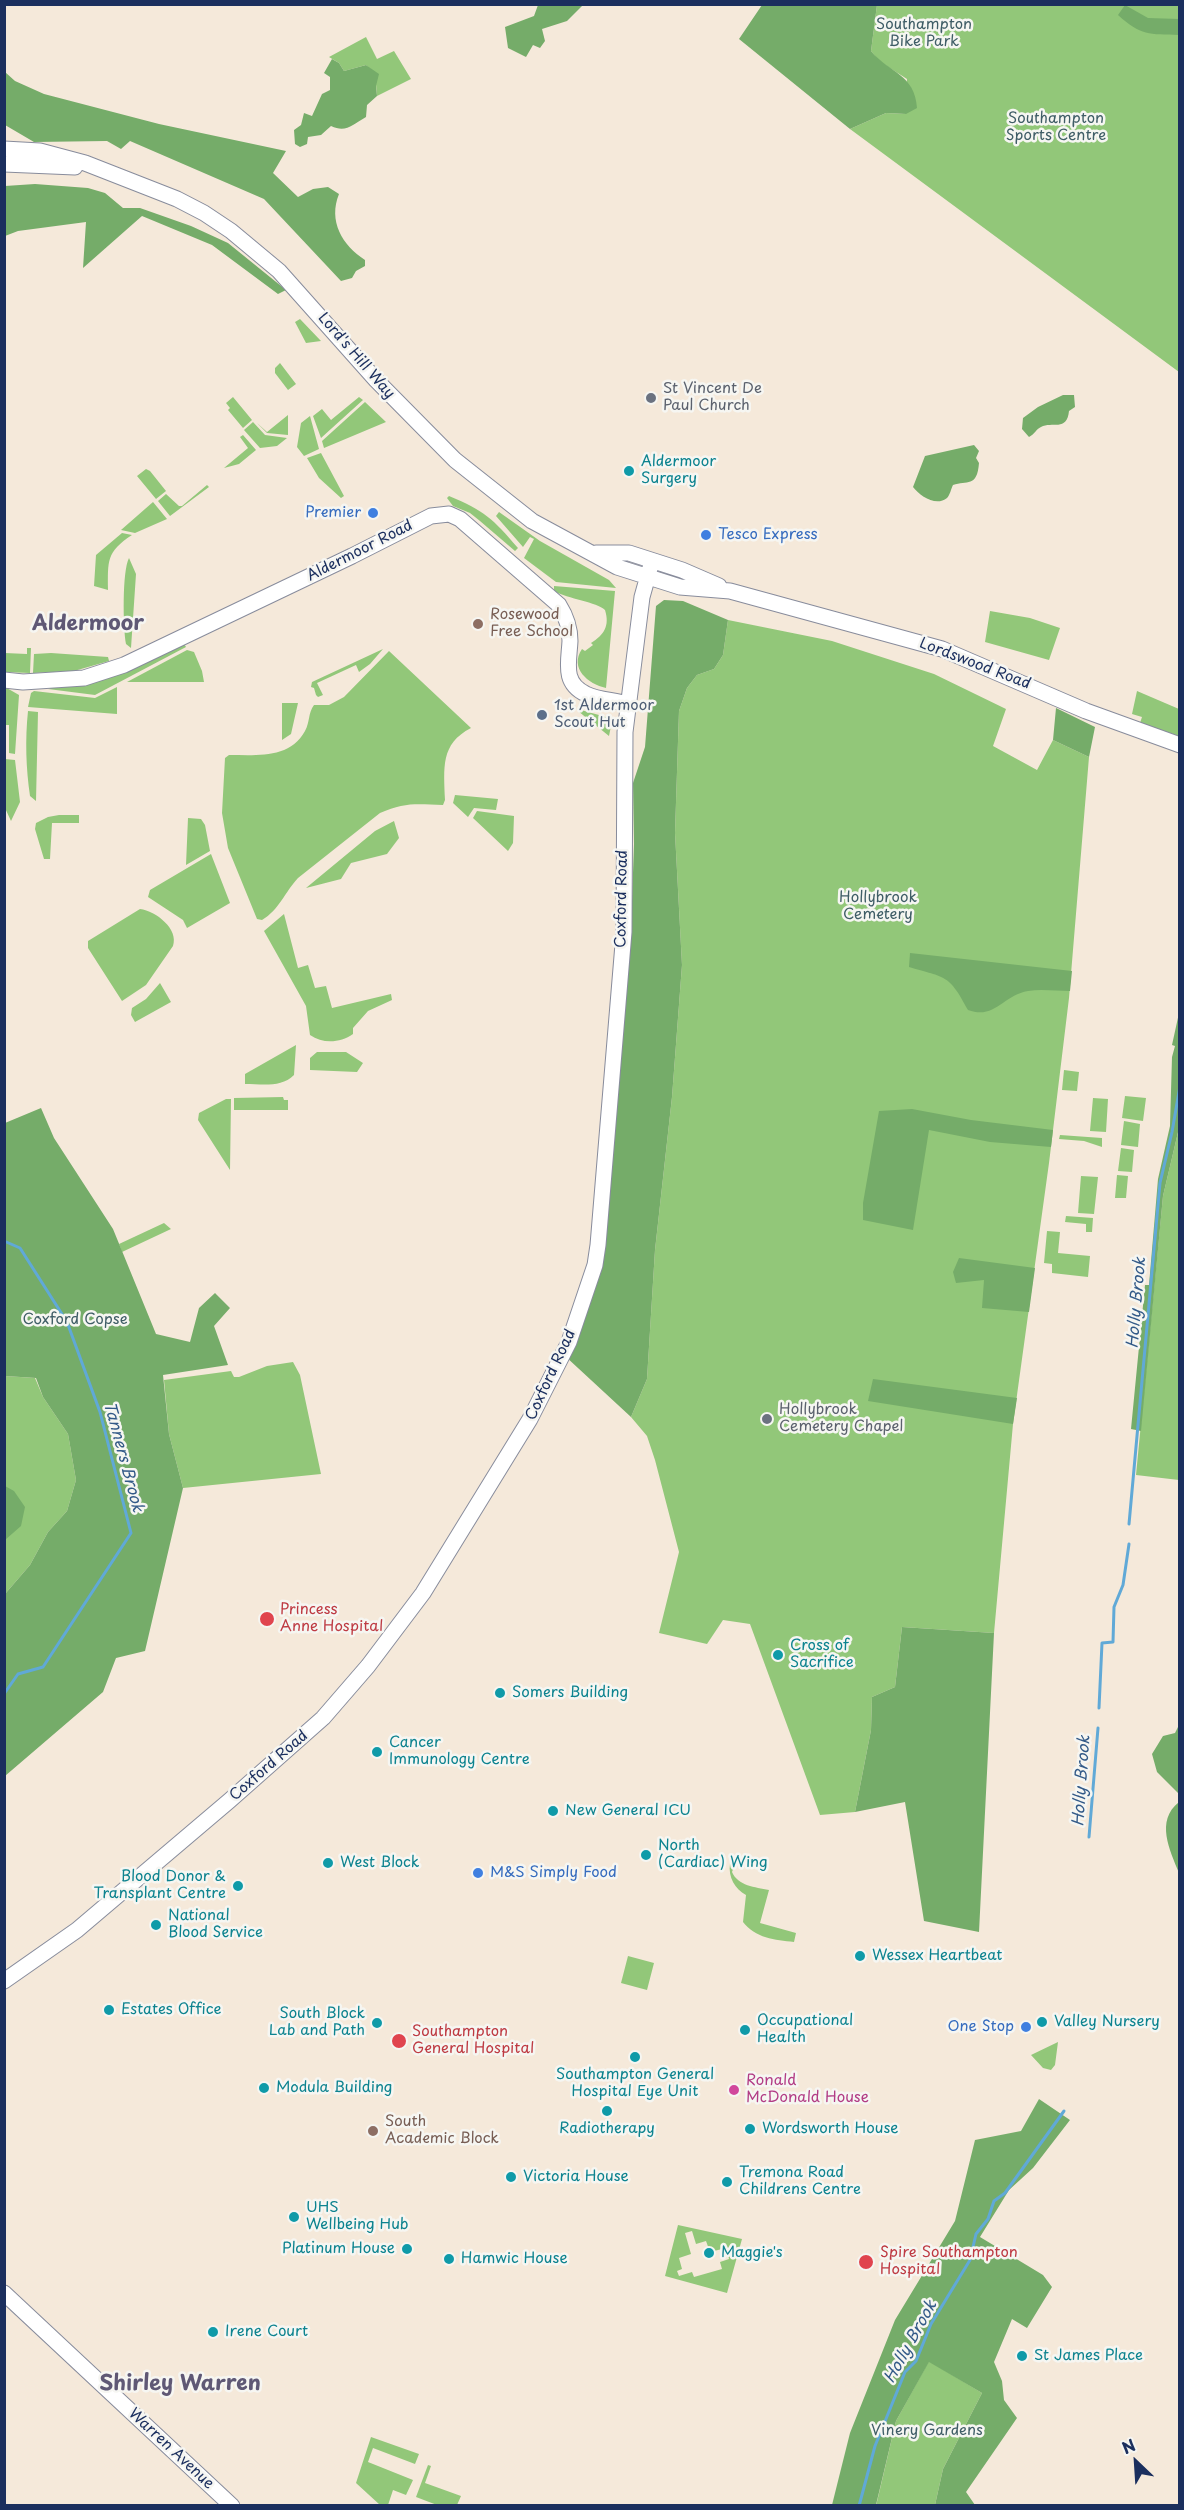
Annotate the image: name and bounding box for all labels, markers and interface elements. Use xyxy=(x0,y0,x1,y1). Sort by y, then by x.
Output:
park label: Southampton Bike Park xyxy=(876,16,972,51)
park label: Southampton Sports Centre xyxy=(1006,110,1106,145)
street label: Lord's Hill Way xyxy=(314,309,398,403)
place label: St Vincent De Paul Church xyxy=(663,380,762,415)
marker: St Vincent De Paul Church xyxy=(644,391,658,405)
place label: Aldermoor Surgery xyxy=(641,453,716,488)
marker: Aldermoor Surgery xyxy=(622,464,636,478)
place label: Premier xyxy=(305,504,361,522)
marker: Premier xyxy=(366,506,380,520)
street label: Aldermoor Road xyxy=(304,517,416,585)
place label: Tesco Express xyxy=(718,526,818,544)
marker: Tesco Express xyxy=(699,528,713,542)
place label: Rosewood Free School xyxy=(490,606,573,641)
district label: Aldermoor xyxy=(32,611,144,637)
marker: Rosewood Free School xyxy=(471,617,485,631)
street label: Lordswood Road xyxy=(917,635,1033,693)
place label: 1st Aldermoor Scout Hut xyxy=(554,697,654,732)
marker: 1st Aldermoor Scout Hut xyxy=(535,708,549,722)
street label: Coxford Road xyxy=(612,850,632,948)
park label: Hollybrook Cemetery xyxy=(839,889,917,924)
water label: Holly Brook xyxy=(1123,1257,1151,1349)
park label: Coxford Copse xyxy=(22,1311,128,1329)
street label: Coxford Road xyxy=(522,1327,580,1423)
water label: Tanners Brook xyxy=(99,1400,147,1514)
place label: Hollybrook Cemetery Chapel xyxy=(779,1401,903,1436)
marker: Hollybrook Cemetery Chapel xyxy=(760,1412,774,1426)
place label: Princess Anne Hospital xyxy=(280,1601,383,1636)
marker: Princess Anne Hospital xyxy=(258,1610,276,1628)
place label: Cross of Sacrifice xyxy=(790,1637,854,1672)
marker: Cross of Sacrifice xyxy=(771,1648,785,1662)
place label: Somers Building xyxy=(512,1684,628,1702)
marker: Somers Building xyxy=(493,1686,507,1700)
street label: Coxford Road xyxy=(226,1727,312,1805)
place label: Cancer Immunology Centre xyxy=(389,1734,530,1769)
water label: Holly Brook xyxy=(1069,1735,1095,1827)
marker: Cancer Immunology Centre xyxy=(370,1745,384,1759)
place label: New General ICU xyxy=(565,1802,691,1820)
marker: New General ICU xyxy=(546,1804,560,1818)
place label: North (Cardiac) Wing xyxy=(658,1837,768,1872)
marker: North (Cardiac) Wing xyxy=(639,1848,653,1862)
place label: West Block xyxy=(340,1854,419,1872)
marker: West Block xyxy=(321,1856,335,1870)
place label: M&S Simply Food xyxy=(490,1864,617,1882)
marker: M&S Simply Food xyxy=(471,1866,485,1880)
place label: Blood Donor & Transplant Centre xyxy=(93,1868,226,1903)
marker: Blood Donor & Transplant Centre xyxy=(231,1879,245,1893)
place label: National Blood Service xyxy=(168,1907,263,1942)
marker: National Blood Service xyxy=(149,1918,163,1932)
place label: Wessex Heartbeat xyxy=(872,1947,1002,1965)
marker: Wessex Heartbeat xyxy=(853,1949,867,1963)
place label: Estates Office xyxy=(121,2001,222,2019)
marker: Estates Office xyxy=(102,2003,116,2017)
place label: South Block Lab and Path xyxy=(269,2005,365,2040)
place label: Occupational Health xyxy=(757,2012,853,2047)
place label: Valley Nursery xyxy=(1054,2013,1160,2031)
marker: Valley Nursery xyxy=(1035,2015,1049,2029)
marker: South Block Lab and Path xyxy=(370,2016,384,2030)
place label: One Stop xyxy=(947,2018,1014,2036)
marker: One Stop xyxy=(1019,2020,1033,2034)
place label: Southampton General Hospital xyxy=(412,2023,534,2058)
marker: Occupational Health xyxy=(738,2023,752,2037)
marker: Southampton General Hospital xyxy=(390,2032,408,2050)
marker: Southampton General Hospital Eye Unit xyxy=(628,2050,642,2064)
place label: Southampton General Hospital Eye Unit xyxy=(556,2066,714,2101)
place label: Ronald McDonald House xyxy=(746,2072,869,2107)
place label: Modula Building xyxy=(276,2079,392,2097)
marker: Modula Building xyxy=(257,2081,271,2095)
marker: Ronald McDonald House xyxy=(727,2083,741,2097)
marker: Radiotherapy xyxy=(600,2104,614,2118)
place label: South Academic Block xyxy=(385,2113,499,2148)
place label: Radiotherapy xyxy=(559,2120,655,2138)
place label: Wordsworth House xyxy=(762,2120,898,2138)
marker: Wordsworth House xyxy=(743,2122,757,2136)
marker: South Academic Block xyxy=(366,2124,380,2138)
place label: Tremona Road Childrens Centre xyxy=(739,2164,861,2199)
place label: Victoria House xyxy=(523,2168,629,2186)
marker: Victoria House xyxy=(504,2170,518,2184)
marker: Tremona Road Childrens Centre xyxy=(720,2175,734,2189)
place label: UHS Wellbeing Hub xyxy=(306,2199,409,2234)
marker: UHS Wellbeing Hub xyxy=(287,2210,301,2224)
place label: Platinum House xyxy=(282,2240,395,2258)
marker: Platinum House xyxy=(400,2242,414,2256)
place label: Maggie's xyxy=(721,2244,783,2262)
place label: Spire Southampton Hospital xyxy=(880,2244,1018,2279)
marker: Maggie's xyxy=(702,2246,716,2260)
place label: Hamwic House xyxy=(461,2250,568,2268)
marker: Hamwic House xyxy=(442,2252,456,2266)
marker: Spire Southampton Hospital xyxy=(857,2253,875,2271)
water label: Holly Brook xyxy=(880,2297,942,2387)
place label: Irene Court xyxy=(225,2323,308,2341)
marker: Irene Court xyxy=(206,2325,220,2339)
place label: St James Place xyxy=(1034,2347,1143,2365)
marker: St James Place xyxy=(1015,2349,1029,2363)
district label: Shirley Warren xyxy=(99,2371,261,2397)
street label: Warren Avenue xyxy=(125,2405,217,2493)
park label: Vinery Gardens xyxy=(871,2422,983,2440)
north arrow xyxy=(1106,2432,1166,2492)
text: N xyxy=(1118,2432,1139,2459)

